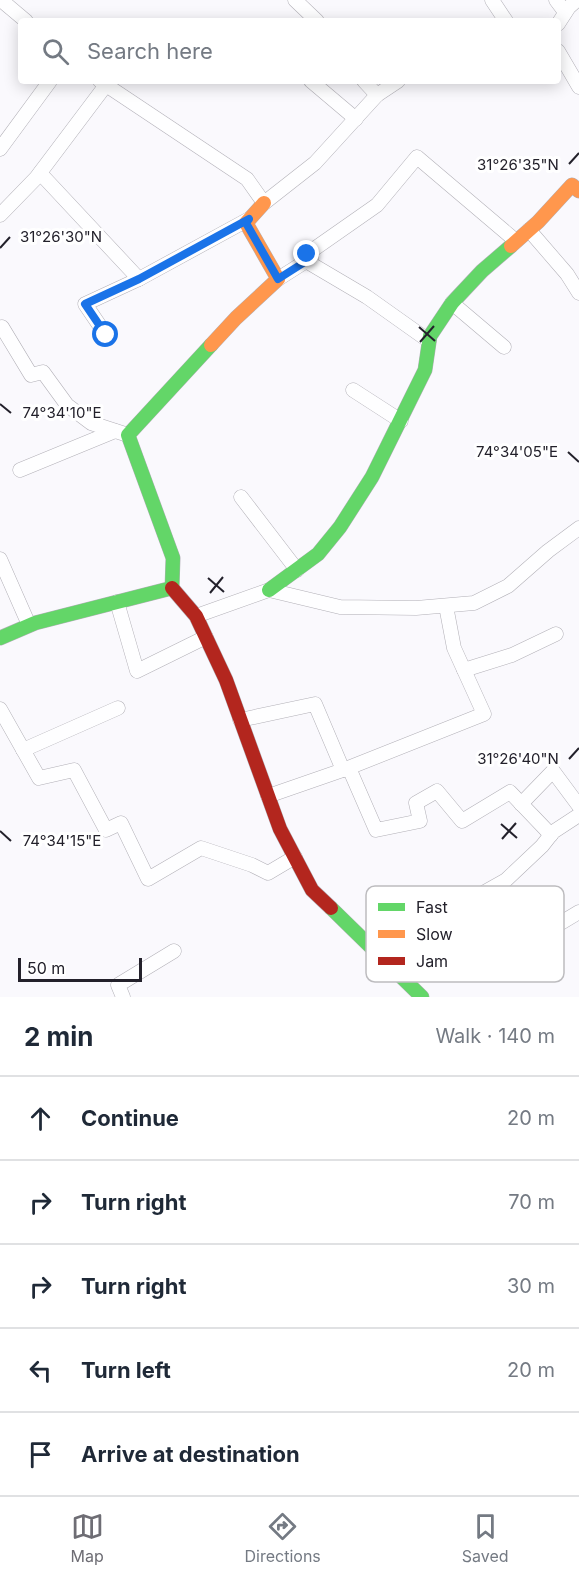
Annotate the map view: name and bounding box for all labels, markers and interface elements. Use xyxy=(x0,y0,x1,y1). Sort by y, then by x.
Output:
search box xyxy=(18,18,561,84)
icon: search xyxy=(39,35,72,68)
text: Search here xyxy=(87,38,213,64)
text: 31°26'35"N xyxy=(477,155,559,174)
text: 31°26'30"N xyxy=(20,227,102,246)
route end xyxy=(293,240,319,266)
route start xyxy=(92,321,118,347)
text: 74°34'10"E xyxy=(23,403,101,422)
text: 74°34'05"E xyxy=(476,442,558,461)
text: 31°26'40"N xyxy=(477,749,559,768)
text: 74°34'15"E xyxy=(23,831,101,850)
legend xyxy=(366,886,564,982)
text: Fast xyxy=(416,897,448,917)
text: Slow xyxy=(416,924,453,944)
text: Jam xyxy=(416,951,448,971)
scale bar xyxy=(18,955,142,983)
text: 50 m xyxy=(27,958,65,978)
text: 2 min xyxy=(24,1021,94,1052)
text: Walk · 140 m xyxy=(435,1024,555,1048)
icon: ahead xyxy=(24,1102,57,1135)
text: Continue xyxy=(81,1105,179,1131)
text: 20 m xyxy=(507,1106,555,1130)
icon: right xyxy=(24,1186,57,1219)
text: Turn right xyxy=(81,1189,187,1215)
text: 70 m xyxy=(508,1190,555,1214)
icon: right xyxy=(24,1270,57,1303)
text: Turn right xyxy=(81,1273,187,1299)
text: 30 m xyxy=(507,1274,555,1298)
icon: left xyxy=(24,1354,57,1387)
text: Turn left xyxy=(81,1357,171,1383)
text: 20 m xyxy=(507,1358,555,1382)
icon: arrive xyxy=(24,1438,57,1471)
text: Arrive at destination xyxy=(81,1441,300,1467)
tab: Map xyxy=(70,1510,104,1566)
tab: Directions xyxy=(245,1510,321,1566)
tab: Saved xyxy=(462,1510,509,1566)

